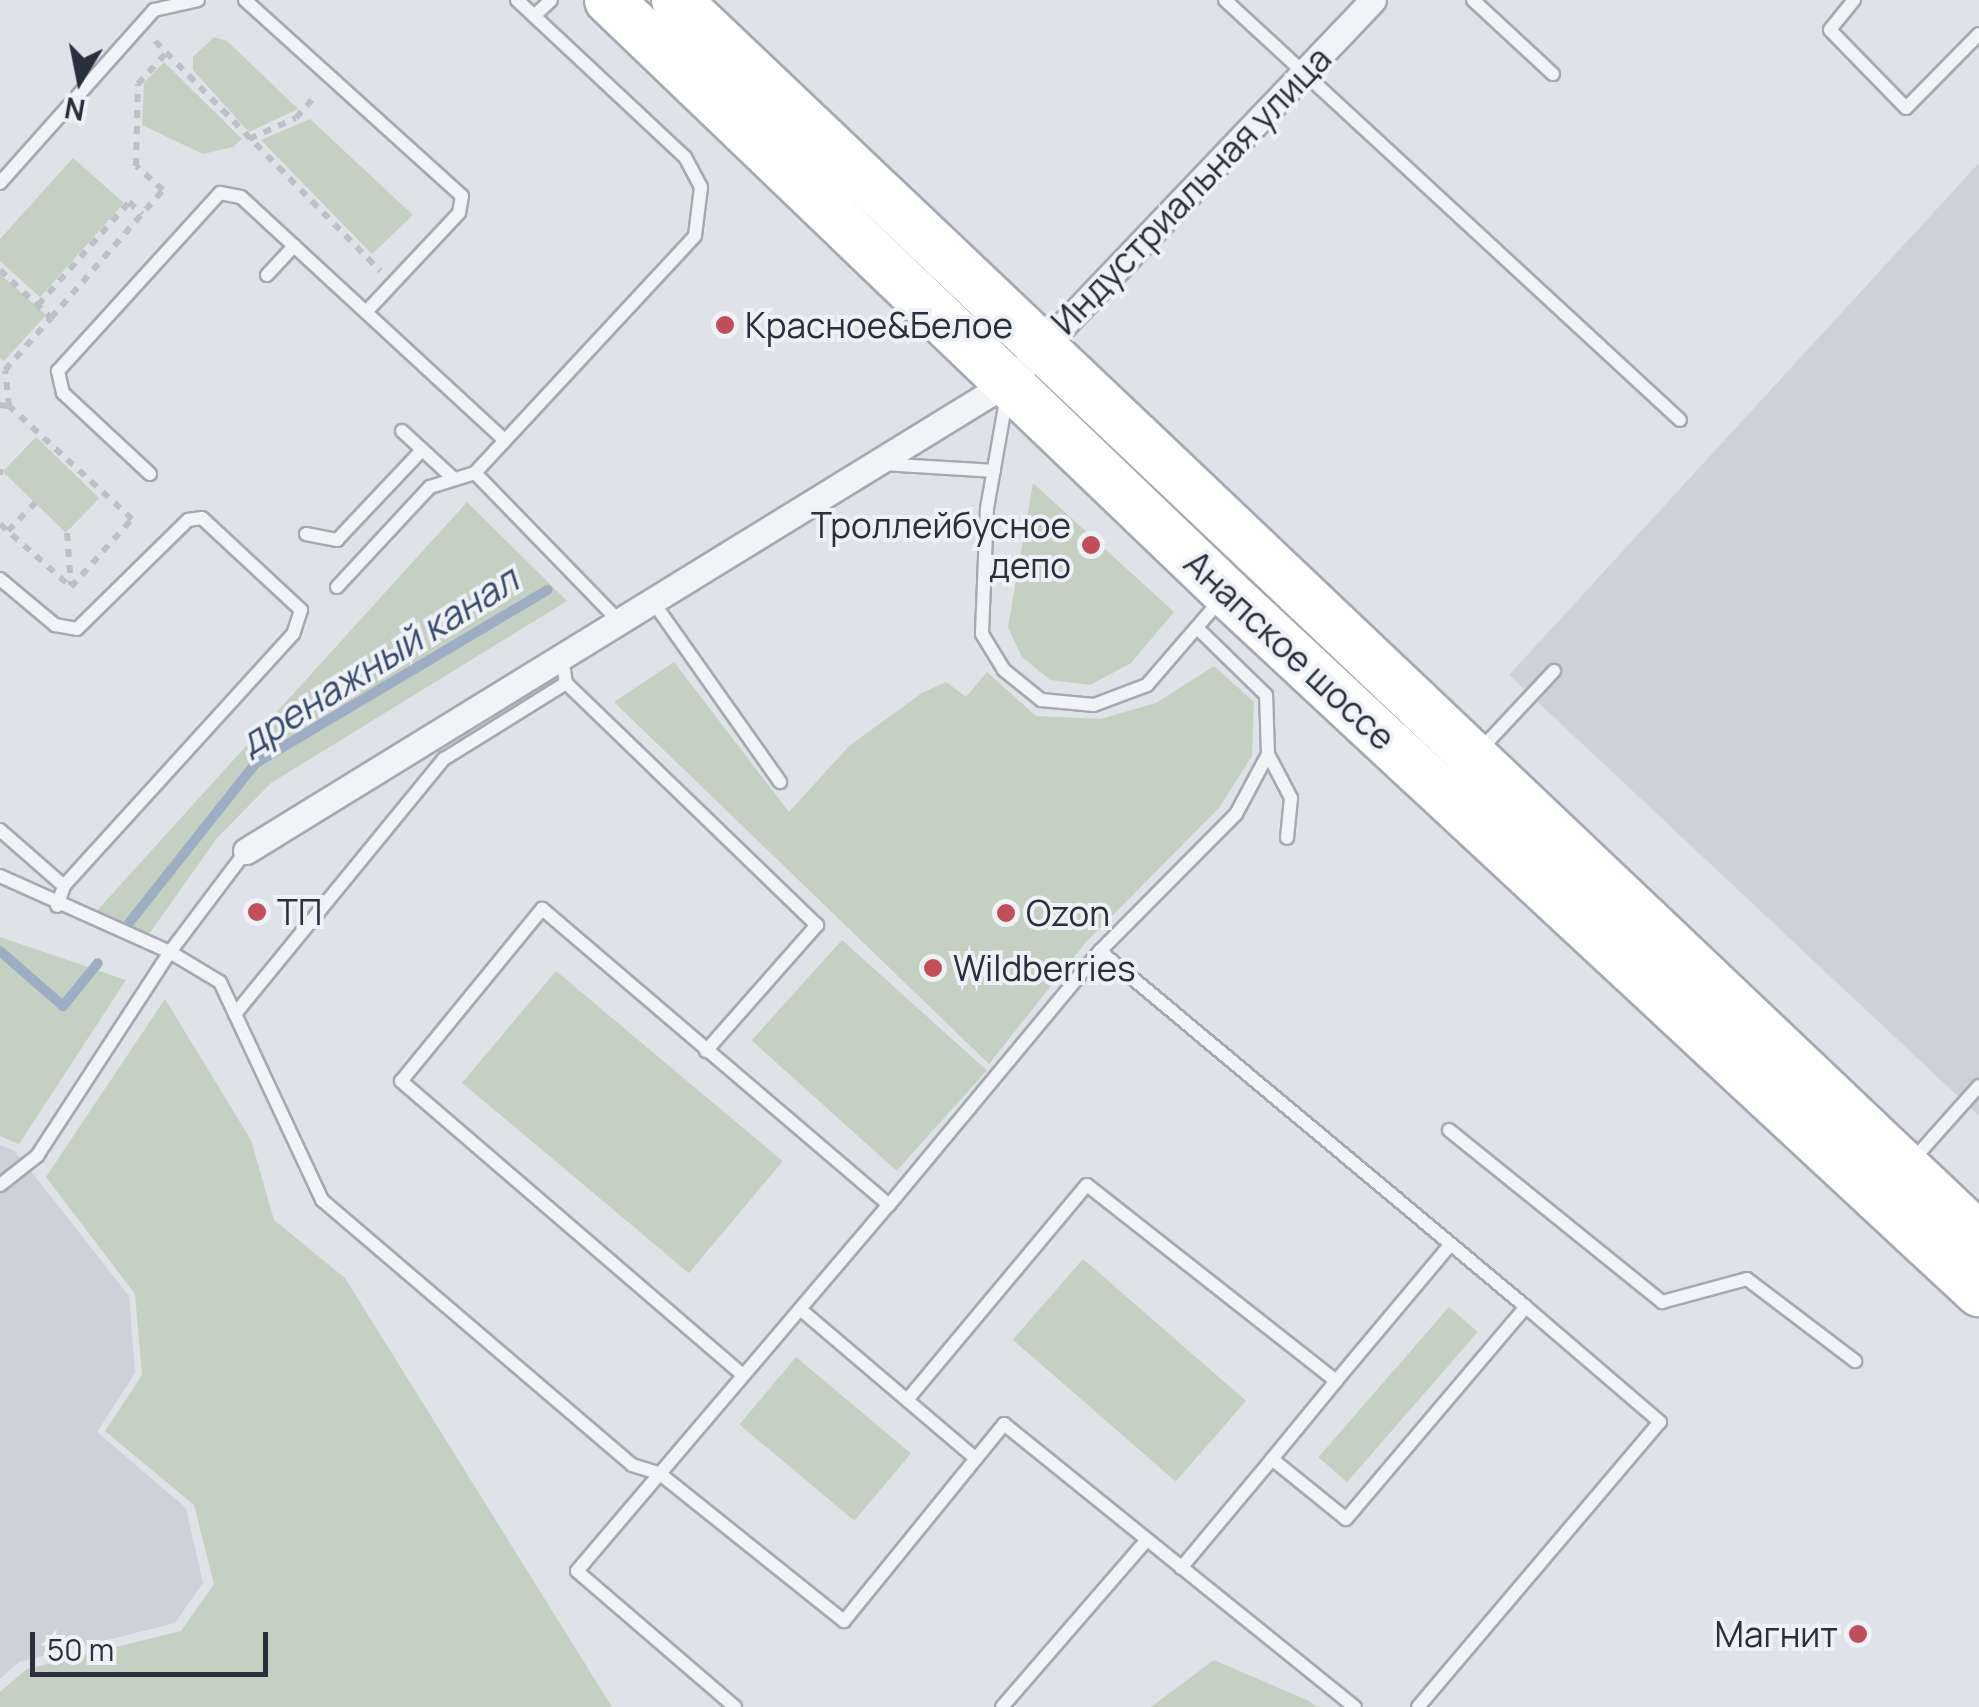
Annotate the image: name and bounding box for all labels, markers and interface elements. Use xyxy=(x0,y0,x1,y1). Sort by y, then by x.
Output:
north arrow xyxy=(30,30,130,130)
street label: Индустриальная улица xyxy=(1043,37,1339,343)
text: N xyxy=(62,89,88,130)
place label: Красное&Белое xyxy=(745,304,1013,346)
marker: Красное&Белое xyxy=(714,314,736,336)
place label: Троллейбусное депо xyxy=(811,504,1071,586)
marker: Троллейбусное депо xyxy=(1080,534,1102,556)
street label: Анапское шоссе xyxy=(1176,542,1404,758)
water label: дренажный канал xyxy=(230,556,526,764)
place label: ТП xyxy=(277,891,322,933)
place label: Ozon xyxy=(1026,892,1110,934)
marker: ТП xyxy=(246,901,268,923)
marker: Ozon xyxy=(995,902,1017,924)
place label: Wildberries xyxy=(953,947,1136,989)
marker: Wildberries xyxy=(922,957,944,979)
scale bar xyxy=(35,1612,272,1674)
place label: Магнит xyxy=(1715,1613,1838,1655)
marker: Магнит xyxy=(1847,1623,1869,1645)
text: 50 m xyxy=(47,1629,114,1670)

